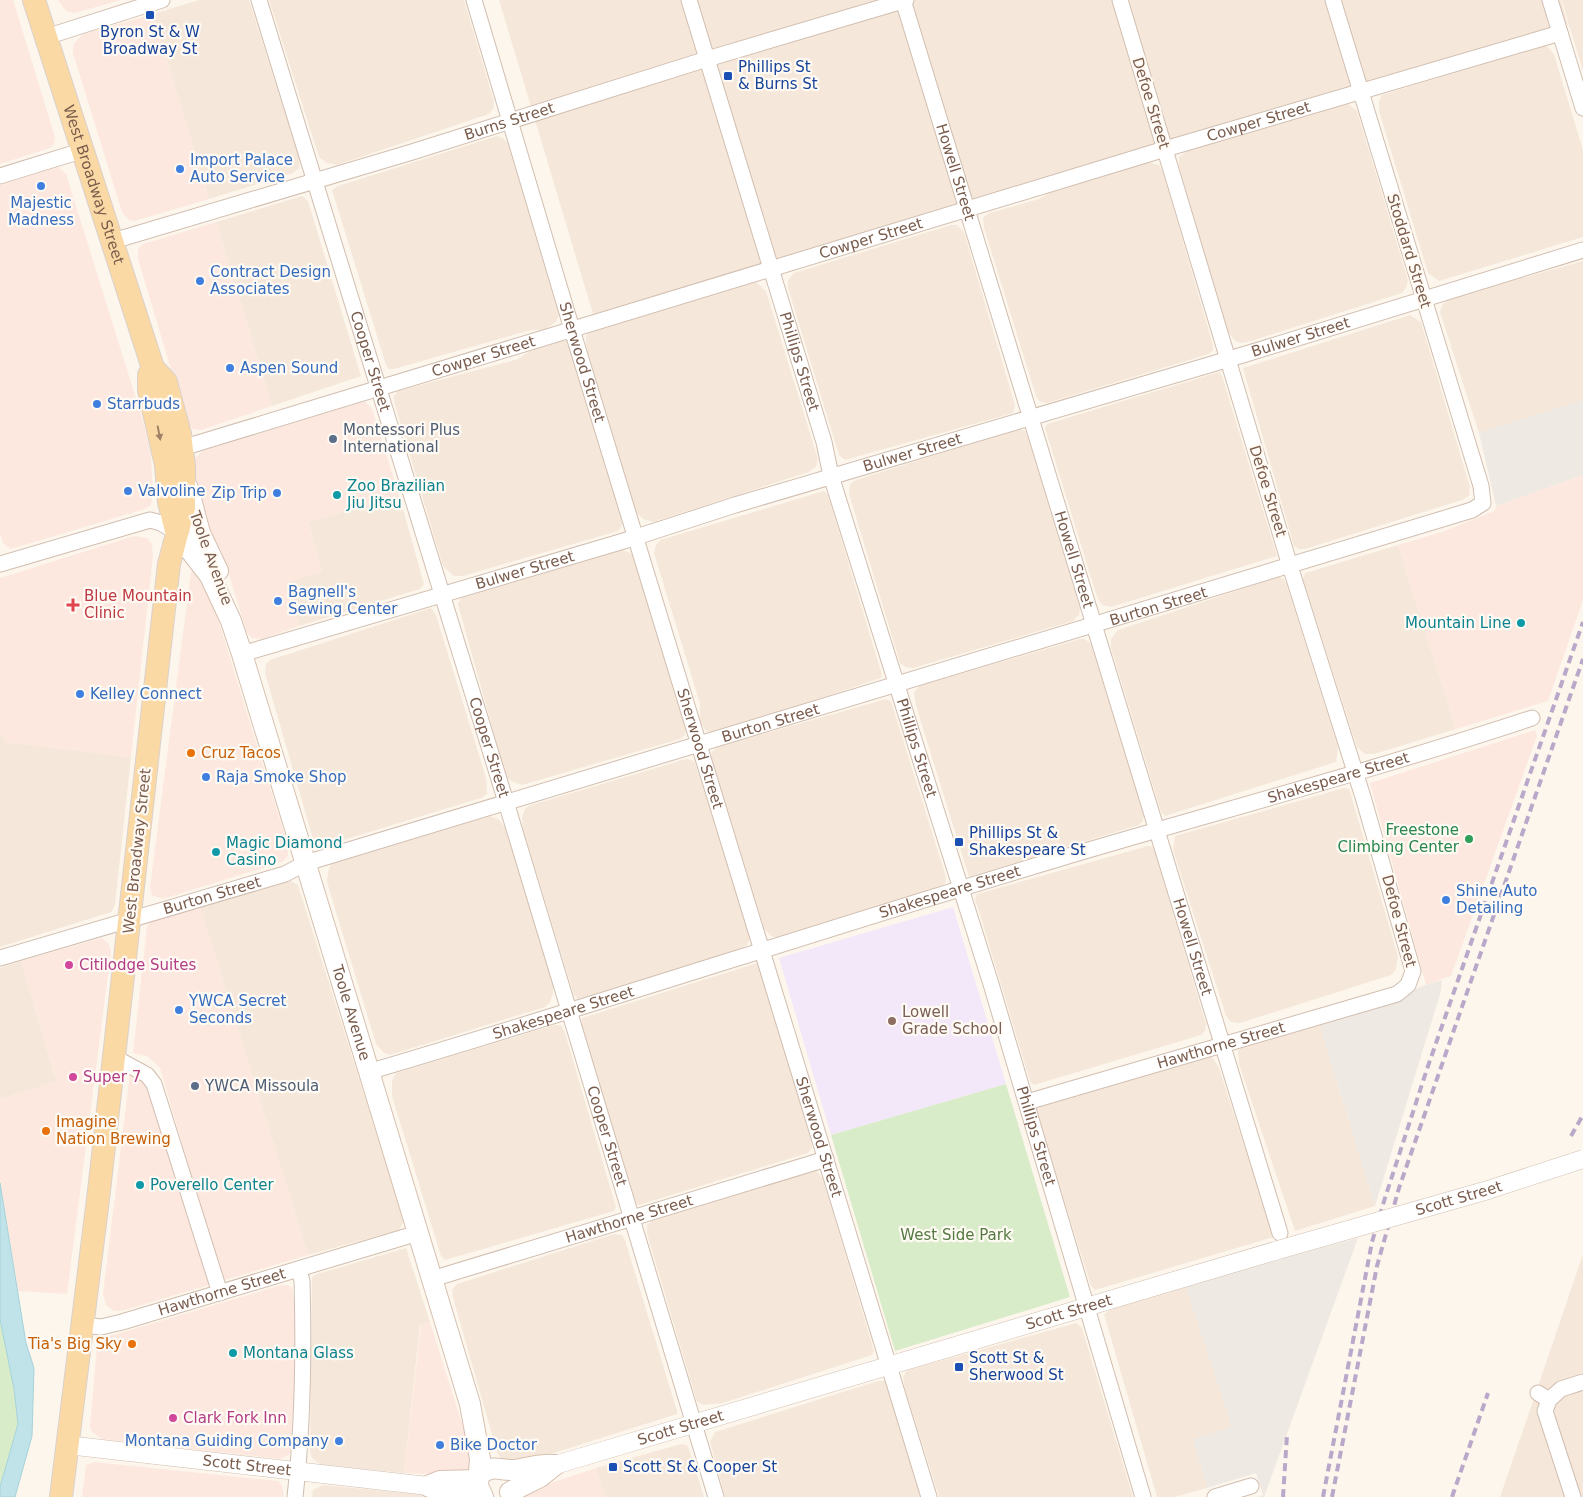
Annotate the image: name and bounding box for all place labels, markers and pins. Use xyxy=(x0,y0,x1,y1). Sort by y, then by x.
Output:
marker: Byron St & W Broadway St xyxy=(144,9,156,21)
place label: Byron St & W Broadway St xyxy=(100,23,200,58)
place label: Phillips St & Burns St xyxy=(738,58,818,93)
marker: Phillips St & Burns St xyxy=(722,70,734,82)
place label: Import Palace Auto Service xyxy=(190,151,293,186)
marker: Import Palace Auto Service xyxy=(174,163,186,175)
marker: Majestic Madness xyxy=(35,180,47,192)
place label: Majestic Madness xyxy=(8,194,74,229)
place label: Contract Design Associates xyxy=(210,263,331,298)
marker: Contract Design Associates xyxy=(194,275,206,287)
place label: Aspen Sound xyxy=(240,359,338,377)
marker: Aspen Sound xyxy=(224,362,236,374)
place label: Starrbuds xyxy=(107,395,180,413)
marker: Starrbuds xyxy=(91,398,103,410)
place label: Montessori Plus International xyxy=(343,421,460,456)
marker: Montessori Plus International xyxy=(327,433,339,445)
place label: Zoo Brazilian Jiu Jitsu xyxy=(346,477,445,512)
place label: Valvoline xyxy=(138,482,206,500)
place label: Zip Trip xyxy=(211,484,267,502)
marker: Valvoline xyxy=(122,485,134,497)
marker: Zip Trip xyxy=(271,487,283,499)
marker: Zoo Brazilian Jiu Jitsu xyxy=(331,489,343,501)
place label: Bagnell's Sewing Center xyxy=(288,583,398,618)
place label: Blue Mountain Clinic xyxy=(84,587,192,622)
marker: Bagnell's Sewing Center xyxy=(272,595,284,607)
marker: Blue Mountain Clinic xyxy=(66,598,80,612)
place label: Mountain Line xyxy=(1405,614,1511,632)
marker: Mountain Line xyxy=(1515,617,1527,629)
place label: Kelley Connect xyxy=(90,685,202,703)
marker: Kelley Connect xyxy=(74,688,86,700)
place label: Cruz Tacos xyxy=(201,744,281,762)
marker: Cruz Tacos xyxy=(185,747,197,759)
place label: Raja Smoke Shop xyxy=(216,768,347,786)
marker: Raja Smoke Shop xyxy=(200,771,212,783)
place label: Freestone Climbing Center xyxy=(1338,821,1460,856)
place label: Phillips St & Shakespeare St xyxy=(969,824,1086,859)
marker: Freestone Climbing Center xyxy=(1463,833,1475,845)
place label: Magic Diamond Casino xyxy=(226,834,343,869)
marker: Phillips St & Shakespeare St xyxy=(953,836,965,848)
marker: Magic Diamond Casino xyxy=(210,846,222,858)
place label: Shine Auto Detailing xyxy=(1456,882,1538,917)
marker: Shine Auto Detailing xyxy=(1440,894,1452,906)
place label: Citilodge Suites xyxy=(79,956,196,974)
marker: Citilodge Suites xyxy=(63,959,75,971)
place label: YWCA Secret Seconds xyxy=(188,992,287,1027)
place label: Lowell Grade School xyxy=(902,1003,1002,1038)
marker: YWCA Secret Seconds xyxy=(173,1004,185,1016)
marker: Lowell Grade School xyxy=(886,1015,898,1027)
place label: Super 7 xyxy=(83,1068,141,1086)
marker: Super 7 xyxy=(67,1071,79,1083)
place label: YWCA Missoula xyxy=(204,1077,319,1095)
marker: YWCA Missoula xyxy=(189,1080,201,1092)
place label: Imagine Nation Brewing xyxy=(56,1113,171,1148)
marker: Imagine Nation Brewing xyxy=(40,1125,52,1137)
place label: Poverello Center xyxy=(150,1176,274,1194)
marker: Poverello Center xyxy=(134,1179,146,1191)
place label: Tia's Big Sky xyxy=(27,1335,122,1353)
marker: Tia's Big Sky xyxy=(126,1338,138,1350)
place label: Montana Glass xyxy=(243,1344,354,1362)
marker: Montana Glass xyxy=(227,1347,239,1359)
place label: Scott St & Sherwood St xyxy=(969,1349,1064,1384)
marker: Scott St & Sherwood St xyxy=(953,1361,965,1373)
place label: Clark Fork Inn xyxy=(183,1409,287,1427)
marker: Clark Fork Inn xyxy=(167,1412,179,1424)
place label: Montana Guiding Company xyxy=(125,1432,329,1450)
marker: Montana Guiding Company xyxy=(333,1435,345,1447)
place label: Bike Doctor xyxy=(450,1436,538,1454)
marker: Bike Doctor xyxy=(434,1439,446,1451)
place label: Scott St & Cooper St xyxy=(623,1458,777,1476)
marker: Scott St & Cooper St xyxy=(607,1461,619,1473)

